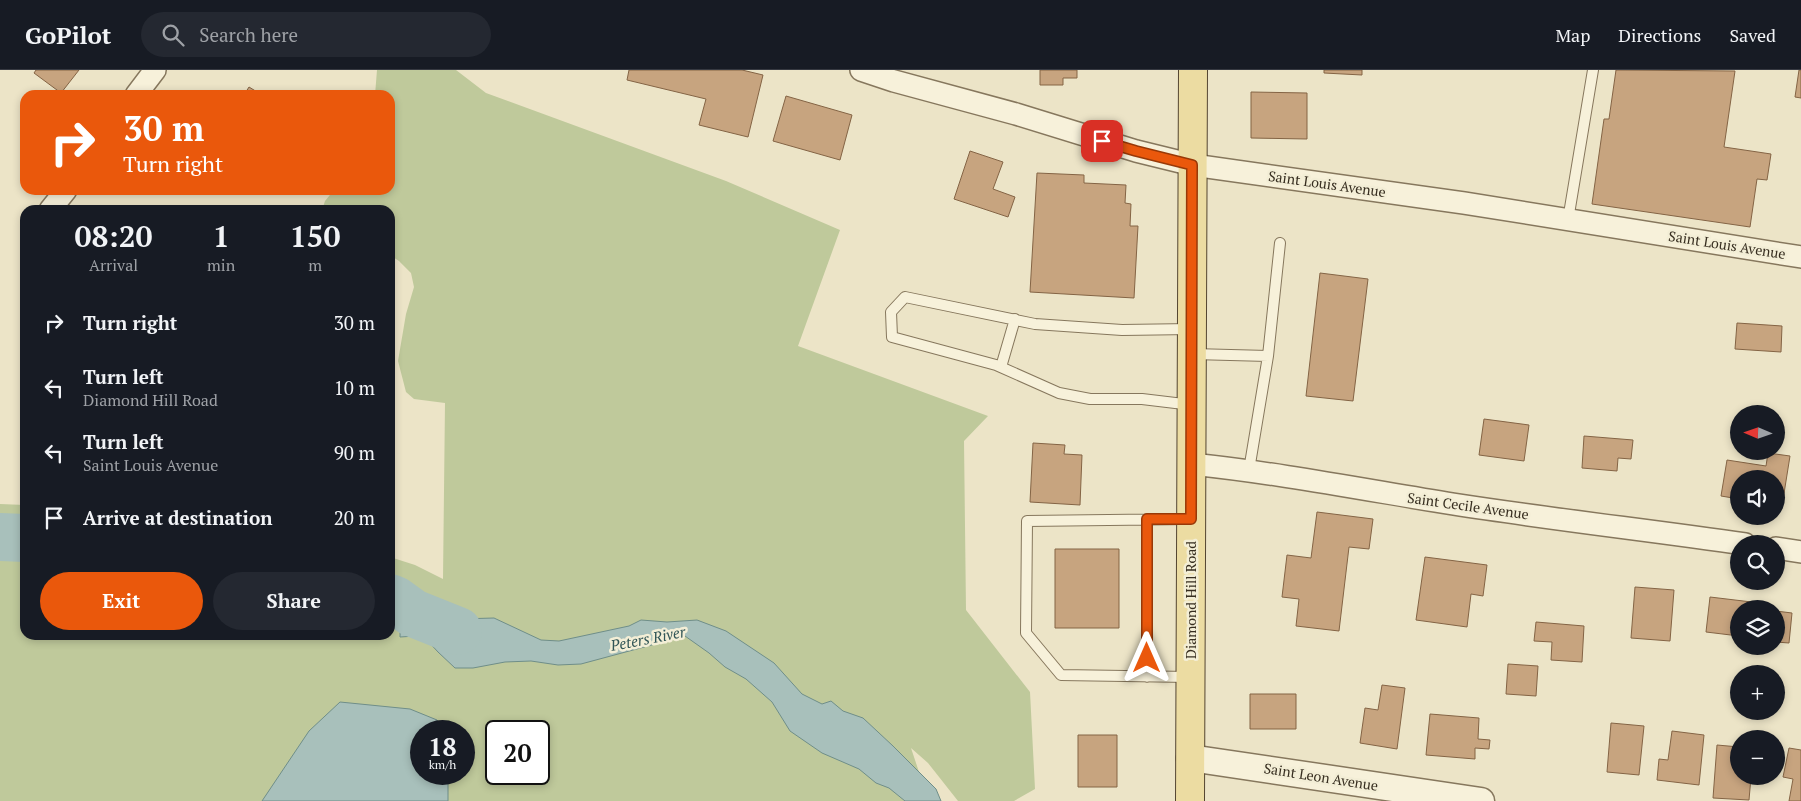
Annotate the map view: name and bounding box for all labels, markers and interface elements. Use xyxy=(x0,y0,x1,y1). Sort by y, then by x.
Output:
search box xyxy=(141,12,491,57)
text: GoPilot xyxy=(25,19,111,51)
icon: search xyxy=(159,21,187,49)
text: Search here xyxy=(199,22,298,47)
text: Map xyxy=(1555,23,1590,47)
text: Directions xyxy=(1618,23,1701,47)
text: Saved xyxy=(1729,23,1776,47)
text: 30 m xyxy=(123,105,204,151)
icon: right xyxy=(40,110,105,175)
pin xyxy=(1081,120,1123,162)
icon: arrive xyxy=(1088,127,1116,155)
text: Turn right xyxy=(123,149,223,178)
street label: Saint Louis Avenue xyxy=(1267,166,1387,201)
text: 08:20 xyxy=(74,216,153,256)
text: 1 xyxy=(213,216,230,256)
text: 150 xyxy=(290,216,341,256)
street label: Saint Louis Avenue xyxy=(1667,226,1787,263)
text: Arrival xyxy=(89,254,138,276)
text: min xyxy=(207,254,235,276)
text: m xyxy=(308,254,322,276)
icon: right xyxy=(40,309,68,337)
text: Turn right xyxy=(83,310,177,335)
text: 30 m xyxy=(334,310,375,335)
text: Turn left xyxy=(83,364,164,389)
icon: left xyxy=(40,374,68,402)
text: 10 m xyxy=(334,375,375,400)
text: Diamond Hill Road xyxy=(83,389,218,411)
north arrow xyxy=(1730,405,1785,460)
map controls xyxy=(1730,405,1785,785)
text: Turn left xyxy=(83,429,164,454)
icon: left xyxy=(40,439,68,467)
text: 90 m xyxy=(334,440,375,465)
text: Saint Louis Avenue xyxy=(83,454,218,476)
button: sound xyxy=(1730,470,1785,525)
street label: Saint Cecile Avenue xyxy=(1406,488,1530,523)
icon: arrive xyxy=(40,504,68,532)
text: Arrive at destination xyxy=(83,505,272,530)
text: 20 m xyxy=(334,505,375,530)
button: search xyxy=(1730,535,1785,590)
street label: Diamond Hill Road xyxy=(1181,541,1200,659)
button: Exit xyxy=(40,572,203,630)
button: Share xyxy=(213,572,375,630)
button: layers xyxy=(1730,600,1785,655)
water label: Peters River xyxy=(608,621,688,655)
position arrow xyxy=(1120,631,1172,683)
button: + xyxy=(1730,665,1785,720)
speed limit sign: 20 xyxy=(485,720,550,785)
text: 18 xyxy=(428,730,457,763)
button: − xyxy=(1730,730,1785,785)
text: km/h xyxy=(429,757,456,772)
street label: Saint Leon Avenue xyxy=(1263,758,1380,795)

